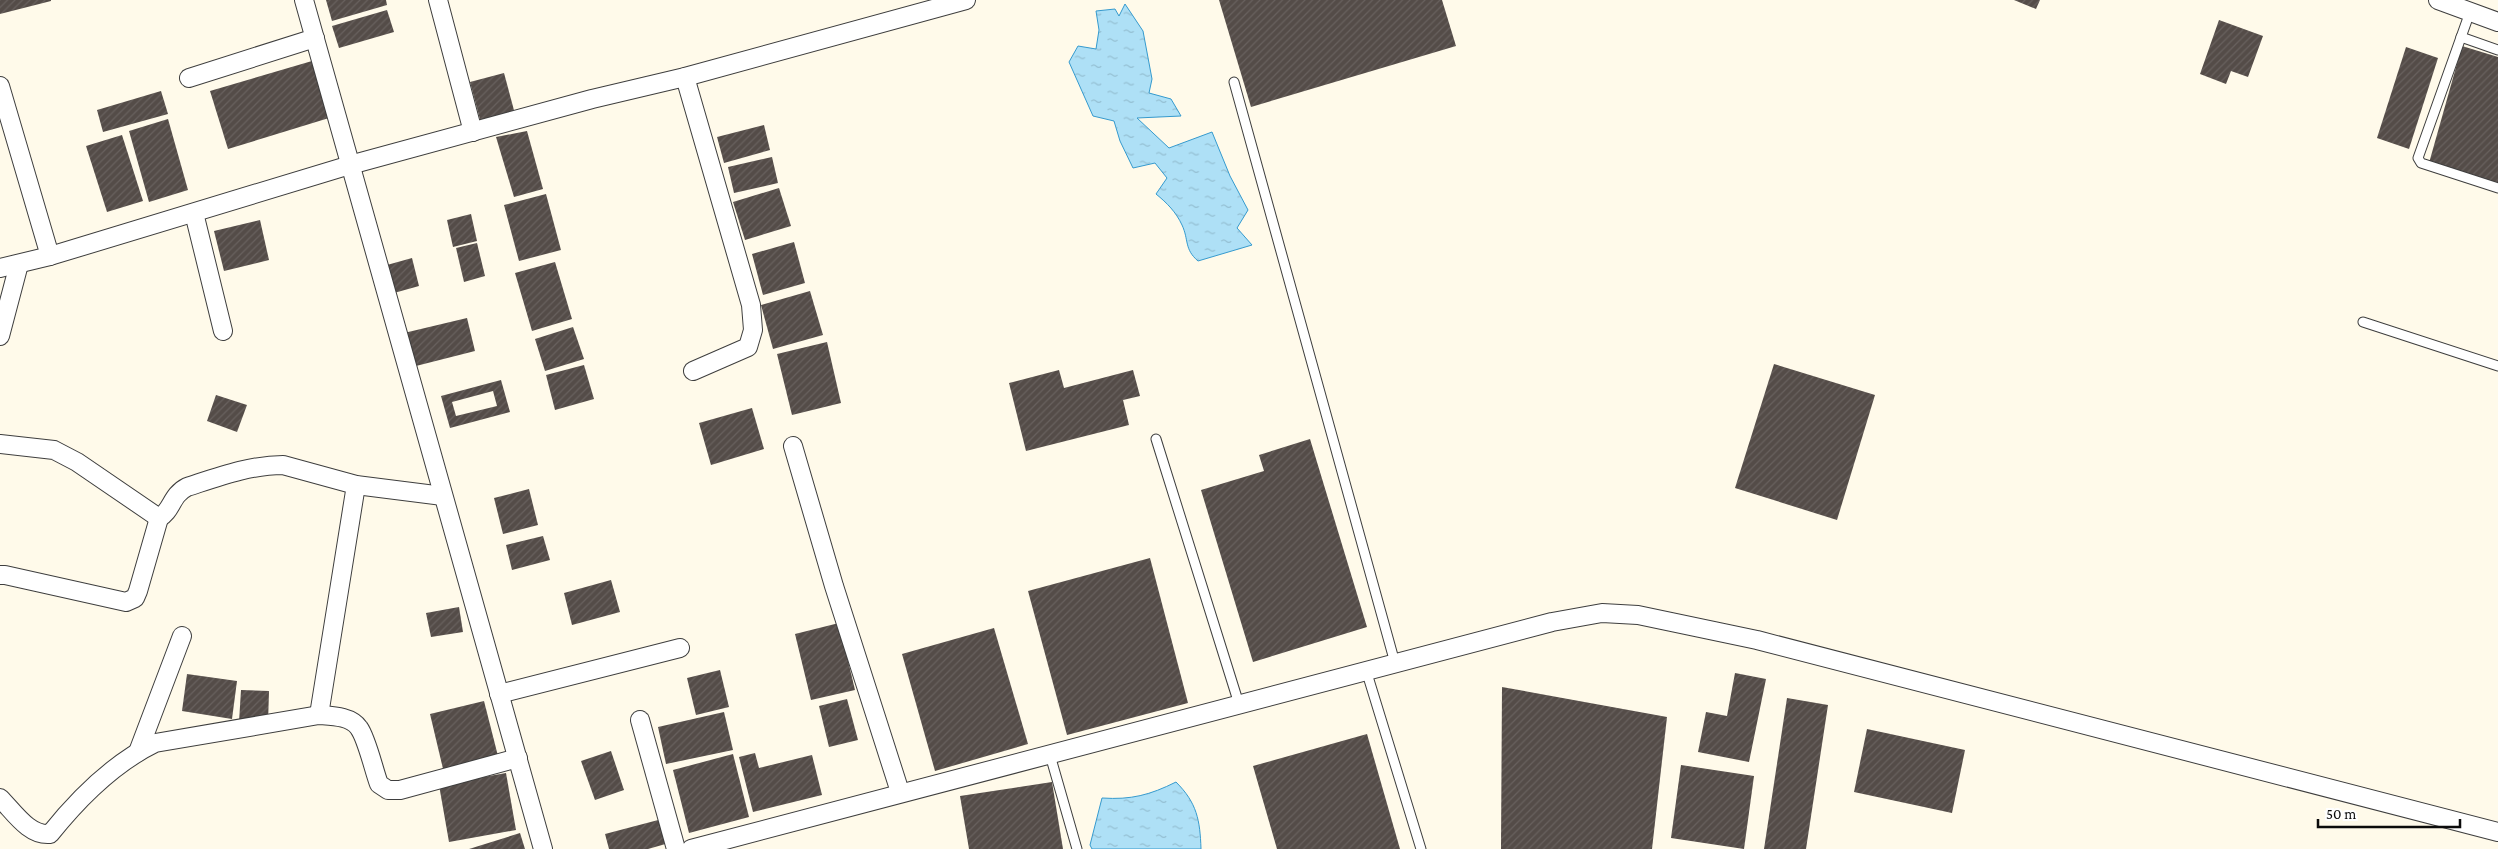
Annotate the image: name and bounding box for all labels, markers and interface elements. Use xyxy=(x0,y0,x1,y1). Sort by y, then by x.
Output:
scale bar xyxy=(2318,796,2460,828)
text: 50 m xyxy=(2326,806,2356,822)

